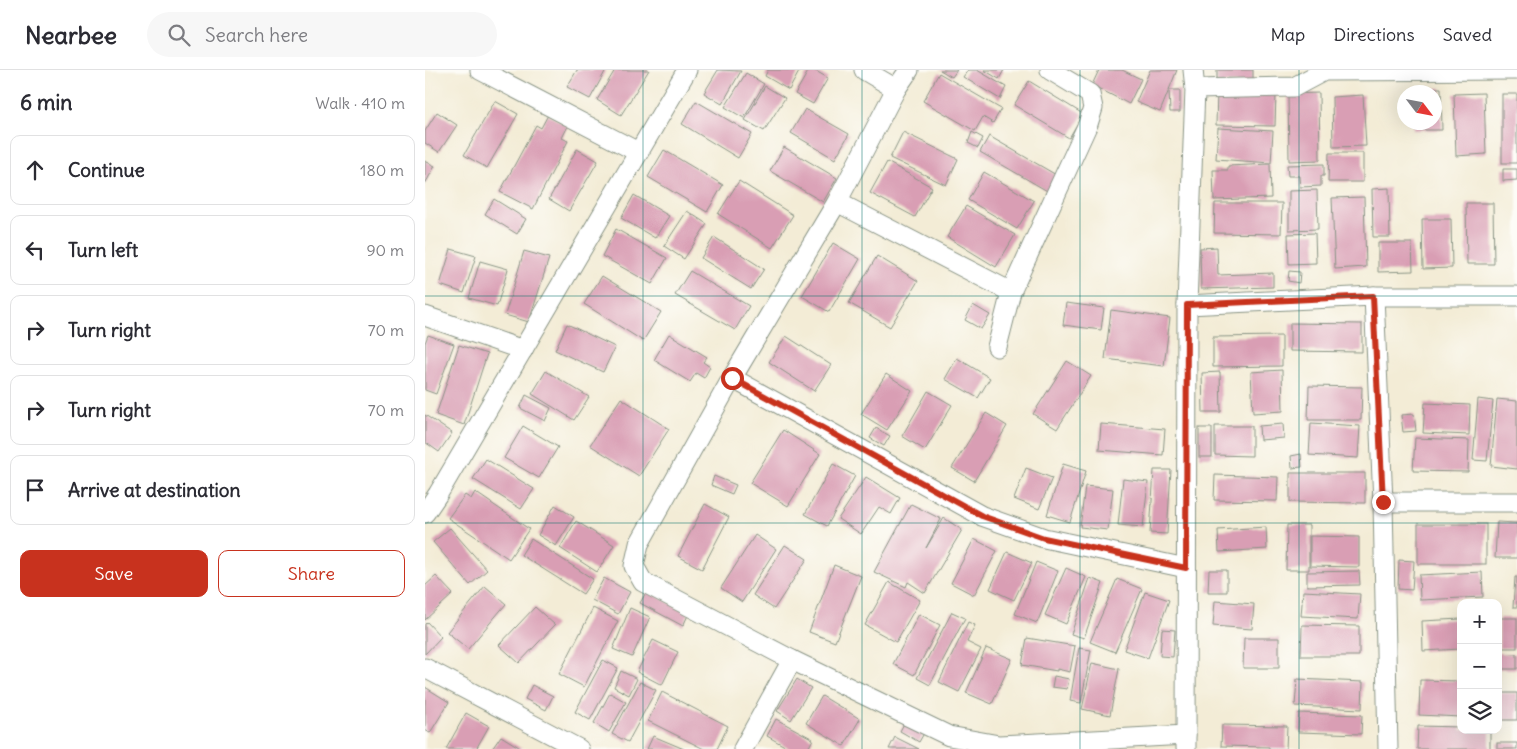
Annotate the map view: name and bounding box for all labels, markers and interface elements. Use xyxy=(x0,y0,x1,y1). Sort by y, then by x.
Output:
search box xyxy=(147,12,497,57)
text: Nearbee xyxy=(25,20,117,50)
icon: search xyxy=(165,21,193,49)
text: Search here xyxy=(205,23,308,47)
text: Map xyxy=(1270,23,1305,46)
text: Directions xyxy=(1333,23,1415,46)
text: Saved xyxy=(1443,23,1492,46)
north arrow xyxy=(1397,85,1442,130)
text: 6 min xyxy=(20,89,72,116)
text: Walk · 410 m xyxy=(315,93,405,113)
icon: ahead xyxy=(21,156,49,184)
text: Continue xyxy=(68,158,145,182)
text: 180 m xyxy=(360,160,404,180)
icon: left xyxy=(21,236,49,264)
text: Turn left xyxy=(68,238,138,262)
text: 90 m xyxy=(366,240,404,260)
icon: right xyxy=(21,316,49,344)
text: Turn right xyxy=(68,318,151,342)
text: 70 m xyxy=(368,320,404,340)
route start xyxy=(721,367,744,390)
icon: right xyxy=(21,396,49,424)
text: Turn right xyxy=(68,398,151,422)
text: 70 m xyxy=(368,400,404,420)
icon: arrive xyxy=(21,476,49,504)
text: Arrive at destination xyxy=(68,478,241,502)
route end xyxy=(1372,491,1395,514)
button: Save xyxy=(20,550,208,597)
button: Share xyxy=(218,550,405,597)
map controls xyxy=(1457,599,1502,734)
button: + xyxy=(1457,599,1502,644)
button: − xyxy=(1457,644,1502,689)
button: layers xyxy=(1457,689,1502,734)

